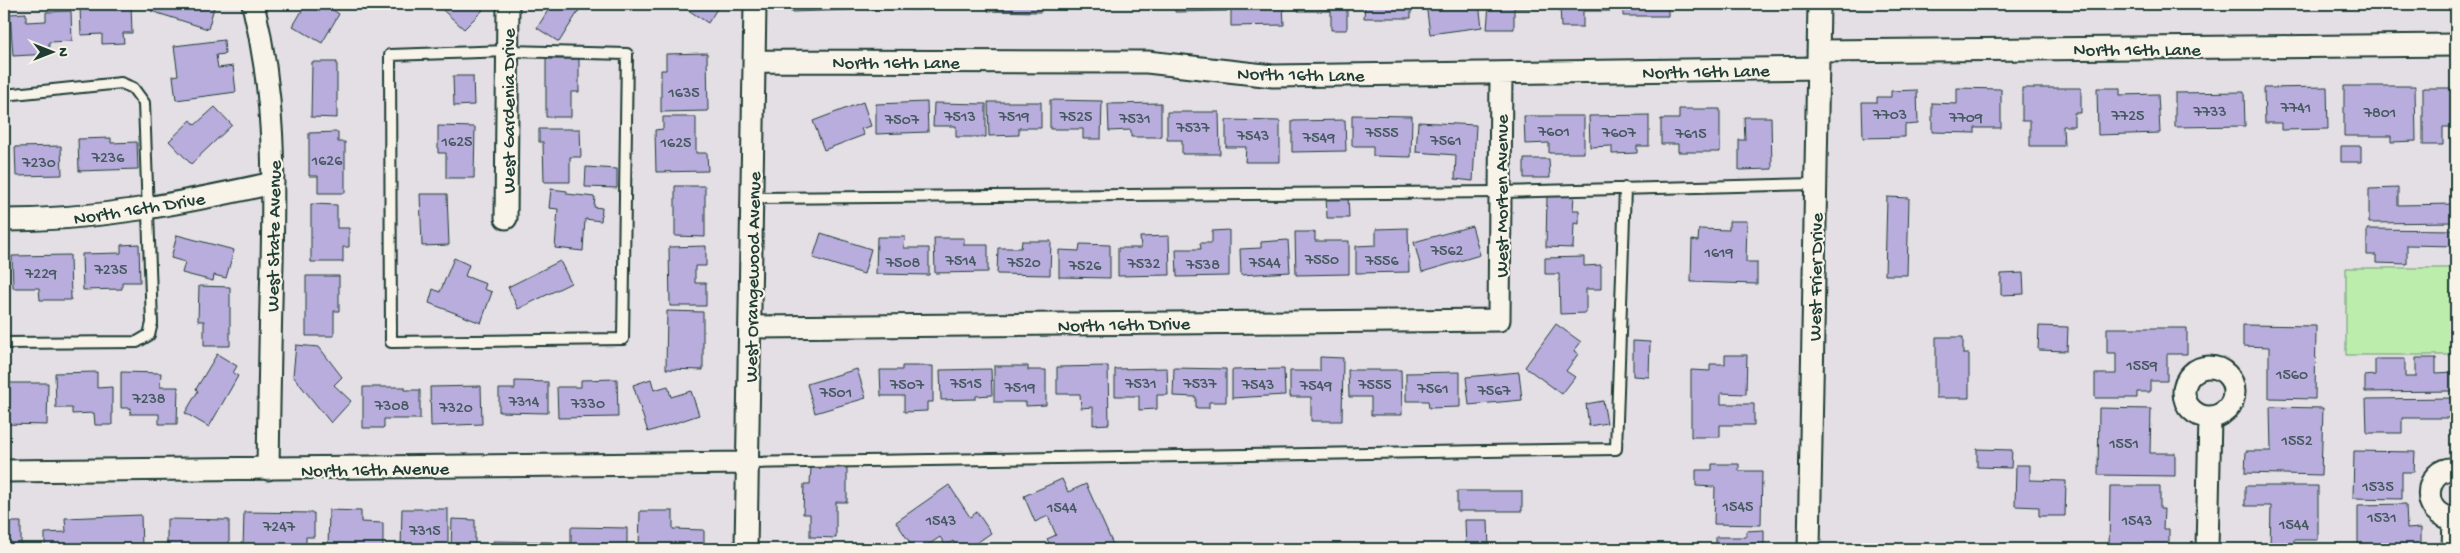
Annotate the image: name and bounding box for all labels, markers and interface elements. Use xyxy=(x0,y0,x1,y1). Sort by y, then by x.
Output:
north arrow xyxy=(28,28,78,78)
street label: West Gardenia Drive xyxy=(499,28,522,194)
street label: North 16th Lane xyxy=(2073,40,2201,63)
text: N xyxy=(54,47,71,57)
street label: North 16th Lane xyxy=(832,53,960,76)
street label: North 16th Lane xyxy=(1642,61,1770,86)
street label: North 16th Lane xyxy=(1237,64,1365,89)
house number: 1635 xyxy=(667,85,700,104)
house number: 7741 xyxy=(2280,100,2311,119)
house number: 7733 xyxy=(2192,104,2227,123)
house number: 7801 xyxy=(2363,105,2396,124)
house number: 7703 xyxy=(1872,107,1907,126)
house number: 7725 xyxy=(2111,108,2144,127)
house number: 7513 xyxy=(943,109,976,128)
house number: 7519 xyxy=(997,109,1030,128)
house number: 7525 xyxy=(1059,109,1093,128)
house number: 7709 xyxy=(1948,110,1983,129)
house number: 7531 xyxy=(1118,111,1151,130)
house number: 7507 xyxy=(884,112,920,131)
street label: West Morten Avenue xyxy=(1492,114,1515,278)
house number: 7537 xyxy=(1175,120,1210,139)
house number: 7601 xyxy=(1537,124,1570,143)
house number: 7555 xyxy=(1364,125,1399,144)
house number: 7607 xyxy=(1601,125,1637,144)
house number: 7615 xyxy=(1674,126,1707,145)
house number: 7543 xyxy=(1236,128,1269,147)
house number: 7549 xyxy=(1302,130,1335,149)
house number: 7561 xyxy=(1429,133,1462,152)
house number: 1625 xyxy=(441,134,472,153)
house number: 1625 xyxy=(660,135,691,154)
house number: 7236 xyxy=(91,150,125,169)
house number: 1626 xyxy=(311,153,343,172)
house number: 7230 xyxy=(21,155,56,174)
street label: West State Avenue xyxy=(263,160,288,312)
street label: West Orangewood Avenue xyxy=(741,171,768,383)
street label: North 16th Drive xyxy=(72,189,207,232)
street label: West Frier Drive xyxy=(1805,213,1830,341)
house number: 7562 xyxy=(1430,243,1464,262)
house number: 1619 xyxy=(1703,245,1734,264)
house number: 7550 xyxy=(1304,252,1339,271)
house number: 7514 xyxy=(945,253,977,272)
house number: 7556 xyxy=(1364,253,1400,272)
house number: 7508 xyxy=(885,255,921,274)
house number: 7520 xyxy=(1006,255,1041,274)
house number: 7544 xyxy=(1248,255,1281,274)
house number: 7532 xyxy=(1127,256,1161,275)
house number: 7538 xyxy=(1185,257,1220,276)
house number: 7526 xyxy=(1068,258,1102,277)
house number: 7235 xyxy=(94,262,127,281)
house number: 7229 xyxy=(24,266,57,285)
street label: North 16th Drive xyxy=(1058,314,1191,339)
house number: 1559 xyxy=(2125,358,2158,377)
house number: 1560 xyxy=(2275,367,2308,386)
house number: 7515 xyxy=(949,376,982,395)
house number: 7531 xyxy=(1124,376,1157,395)
house number: 7537 xyxy=(1182,376,1217,395)
house number: 7507 xyxy=(889,377,925,396)
house number: 7543 xyxy=(1241,377,1274,396)
house number: 7555 xyxy=(1357,377,1392,396)
house number: 7549 xyxy=(1299,378,1332,397)
house number: 7519 xyxy=(1003,380,1036,399)
house number: 7561 xyxy=(1416,381,1449,400)
house number: 7567 xyxy=(1476,383,1511,402)
house number: 7501 xyxy=(819,385,852,404)
house number: 7238 xyxy=(131,391,166,410)
house number: 7314 xyxy=(508,394,540,413)
house number: 7330 xyxy=(570,396,605,415)
house number: 7308 xyxy=(374,398,409,417)
house number: 7320 xyxy=(438,400,473,419)
house number: 1552 xyxy=(2280,433,2313,452)
house number: 1551 xyxy=(2108,436,2139,455)
street label: North 16th Avenue xyxy=(301,459,450,484)
house number: 1535 xyxy=(2361,479,2394,498)
house number: 1545 xyxy=(1722,499,1753,518)
house number: 1544 xyxy=(1046,500,1077,519)
house number: 1531 xyxy=(2366,510,2397,529)
house number: 1543 xyxy=(925,513,956,532)
house number: 1543 xyxy=(2121,513,2152,532)
house number: 1544 xyxy=(2278,517,2309,536)
house number: 7247 xyxy=(262,519,296,538)
house number: 7315 xyxy=(408,523,441,542)

